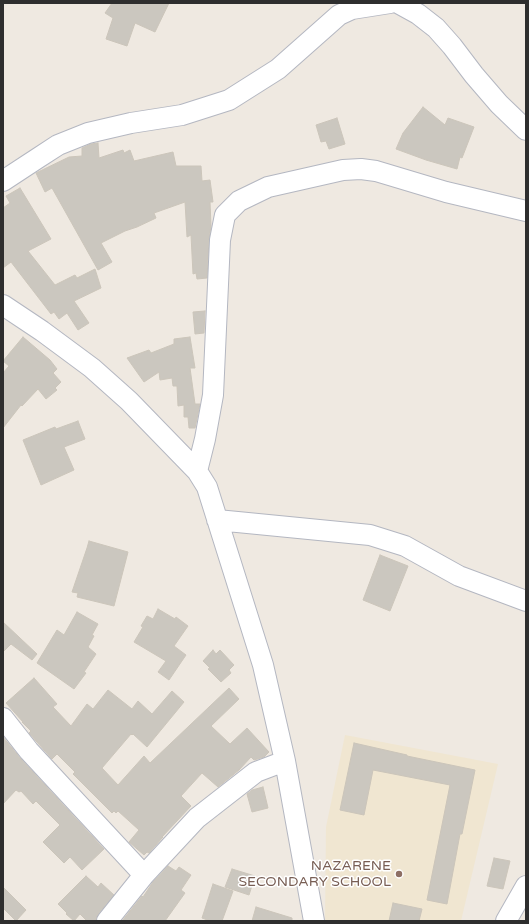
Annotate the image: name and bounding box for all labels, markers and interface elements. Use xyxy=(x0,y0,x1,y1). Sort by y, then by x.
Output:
place label: NAZARENE SECONDARY SCHOOL xyxy=(238,858,391,890)
marker: NAZARENE SECONDARY SCHOOL xyxy=(394,869,404,879)

